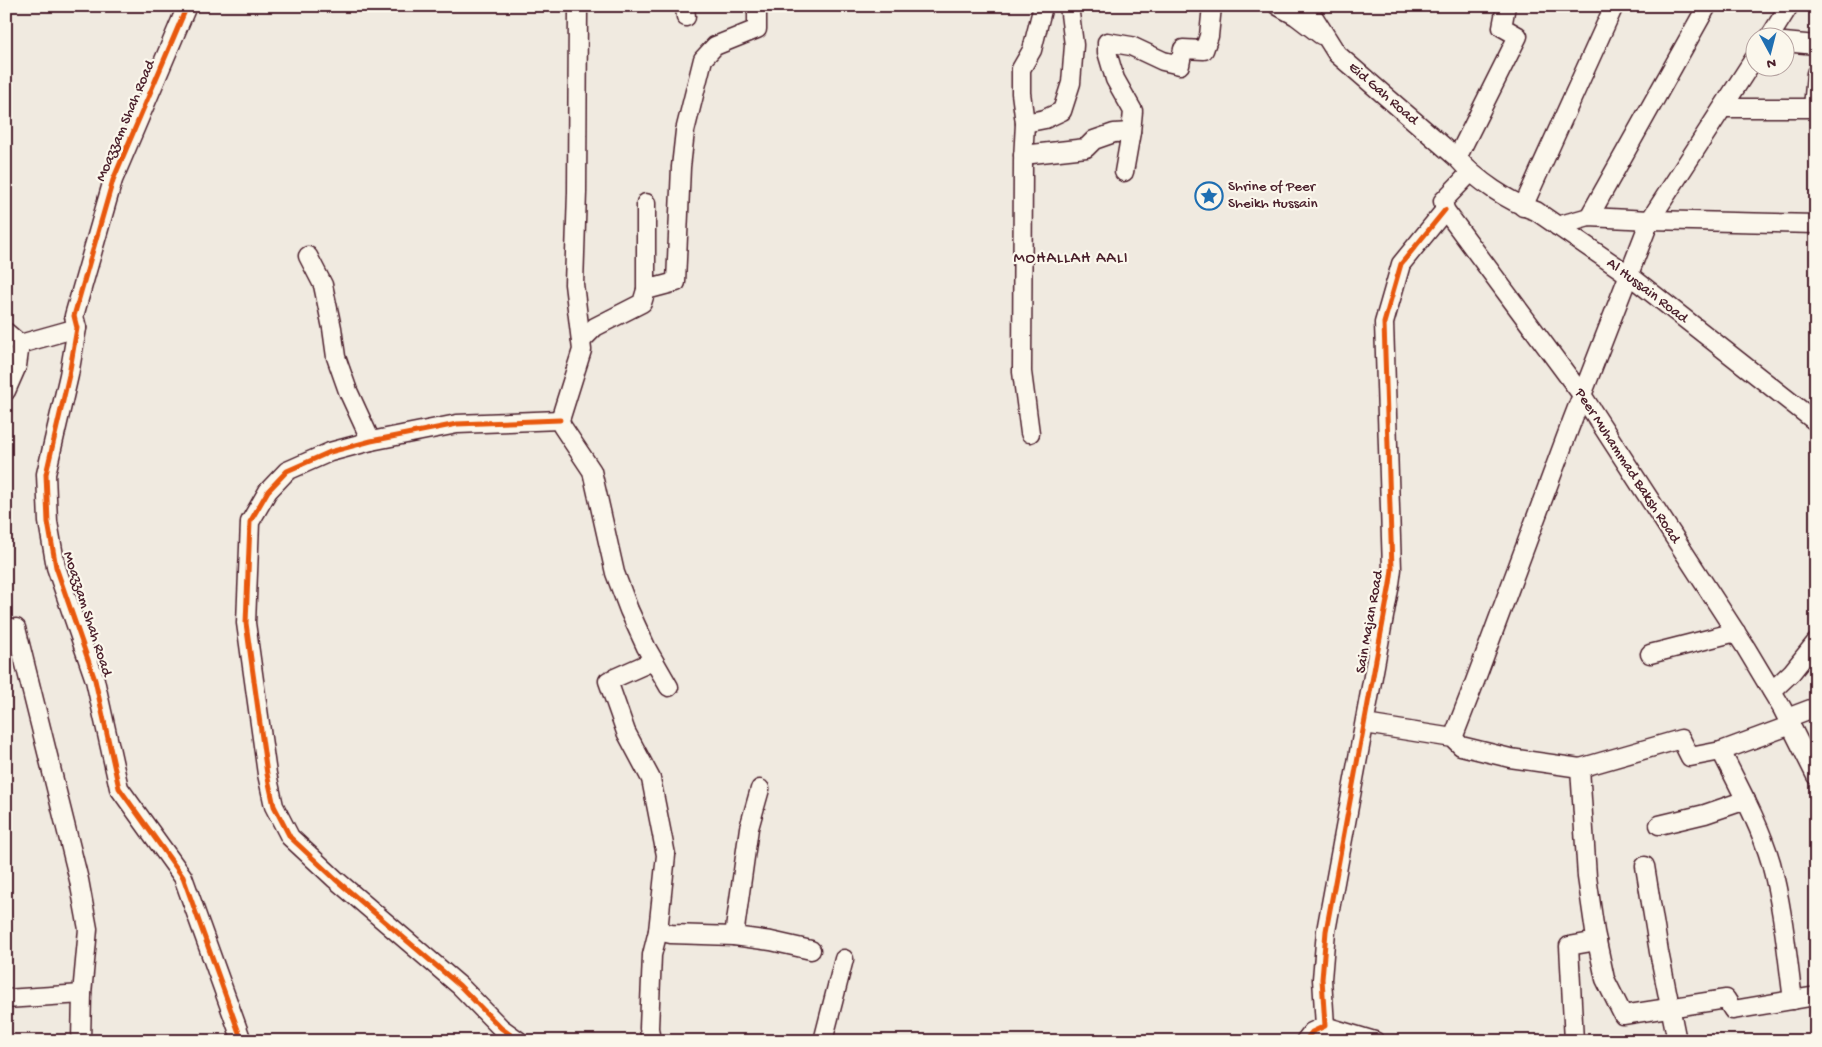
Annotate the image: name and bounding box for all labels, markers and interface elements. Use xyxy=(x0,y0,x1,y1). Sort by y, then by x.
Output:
north arrow xyxy=(1744,28,1794,78)
text: N xyxy=(1766,53,1777,71)
street label: Moazzam Shah Road xyxy=(92,57,160,184)
street label: Eid Gah Road xyxy=(1344,59,1423,130)
place label: Shrine of Peer Sheikh Hussain xyxy=(1228,178,1318,213)
place icon: Shrine of Peer Sheikh Hussain xyxy=(1194,181,1224,211)
district label: MOHALLAH AALI xyxy=(1014,250,1128,269)
street label: Al Hussain Road xyxy=(1603,255,1692,328)
street label: Peer Muhammad Baksh Road xyxy=(1570,384,1684,548)
street label: Moazzam Shah Road xyxy=(58,549,116,680)
street label: Sain Majan Road xyxy=(1352,568,1388,675)

